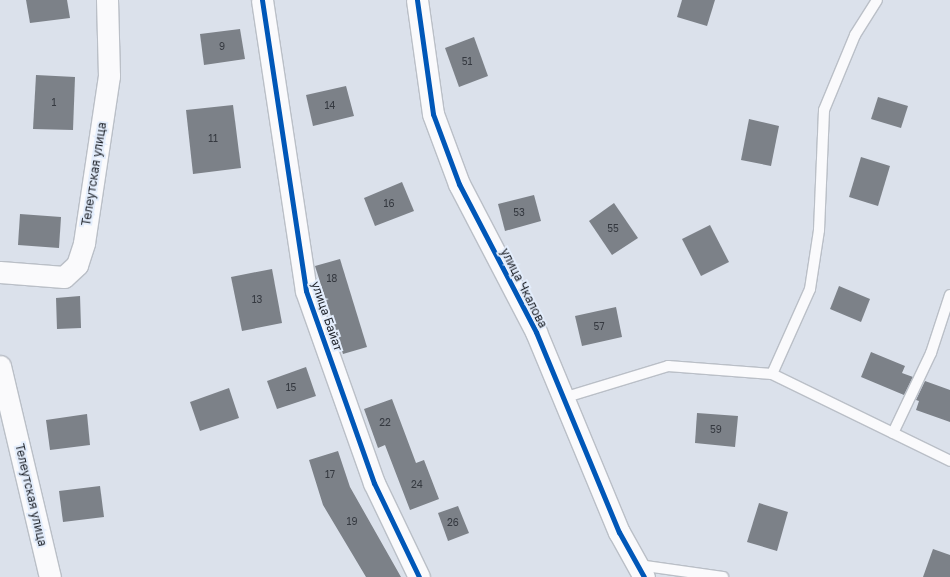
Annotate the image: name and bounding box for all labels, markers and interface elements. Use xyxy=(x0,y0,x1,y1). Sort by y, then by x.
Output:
house number: 9 xyxy=(219,41,225,53)
house number: 51 xyxy=(462,56,472,68)
house number: 1 xyxy=(52,97,56,109)
house number: 14 xyxy=(325,100,335,112)
street label: Телеутская улица xyxy=(79,121,109,227)
house number: 11 xyxy=(208,133,218,145)
house number: 16 xyxy=(384,198,394,210)
house number: 53 xyxy=(513,207,525,219)
house number: 55 xyxy=(607,223,619,235)
street label: улица Чкалова xyxy=(498,246,550,330)
house number: 18 xyxy=(327,273,337,285)
street label: улица Байат xyxy=(308,279,346,353)
house number: 13 xyxy=(252,294,262,306)
house number: 57 xyxy=(593,321,605,333)
house number: 15 xyxy=(286,382,296,394)
house number: 22 xyxy=(379,417,391,429)
house number: 59 xyxy=(710,424,722,436)
street label: Телеутская улица xyxy=(12,442,50,548)
house number: 17 xyxy=(325,469,335,481)
house number: 24 xyxy=(411,479,423,491)
house number: 19 xyxy=(347,516,357,528)
house number: 26 xyxy=(447,517,459,529)

